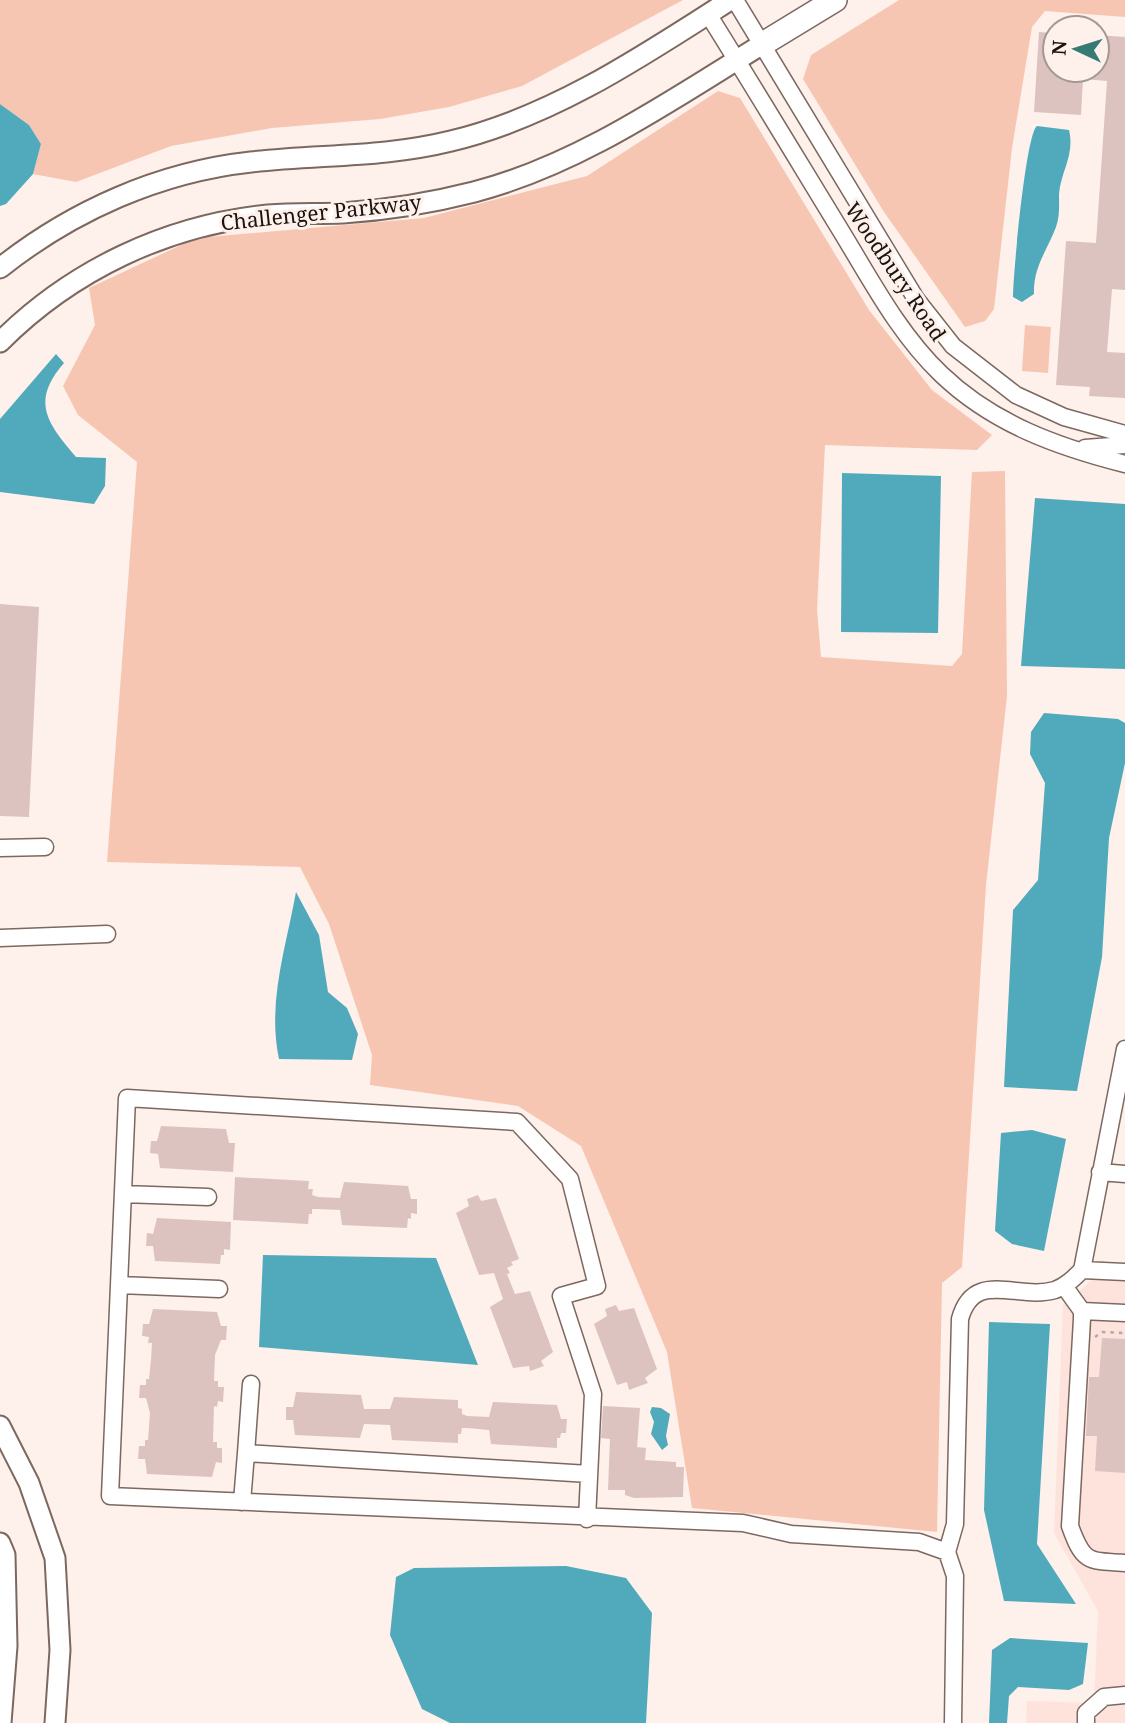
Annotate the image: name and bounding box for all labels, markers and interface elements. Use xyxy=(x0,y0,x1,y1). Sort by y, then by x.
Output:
north arrow xyxy=(1041,14,1111,84)
text: N xyxy=(1046,39,1073,56)
street label: Challenger Parkway xyxy=(219,188,423,236)
street label: Woodbury Road xyxy=(839,196,953,346)

